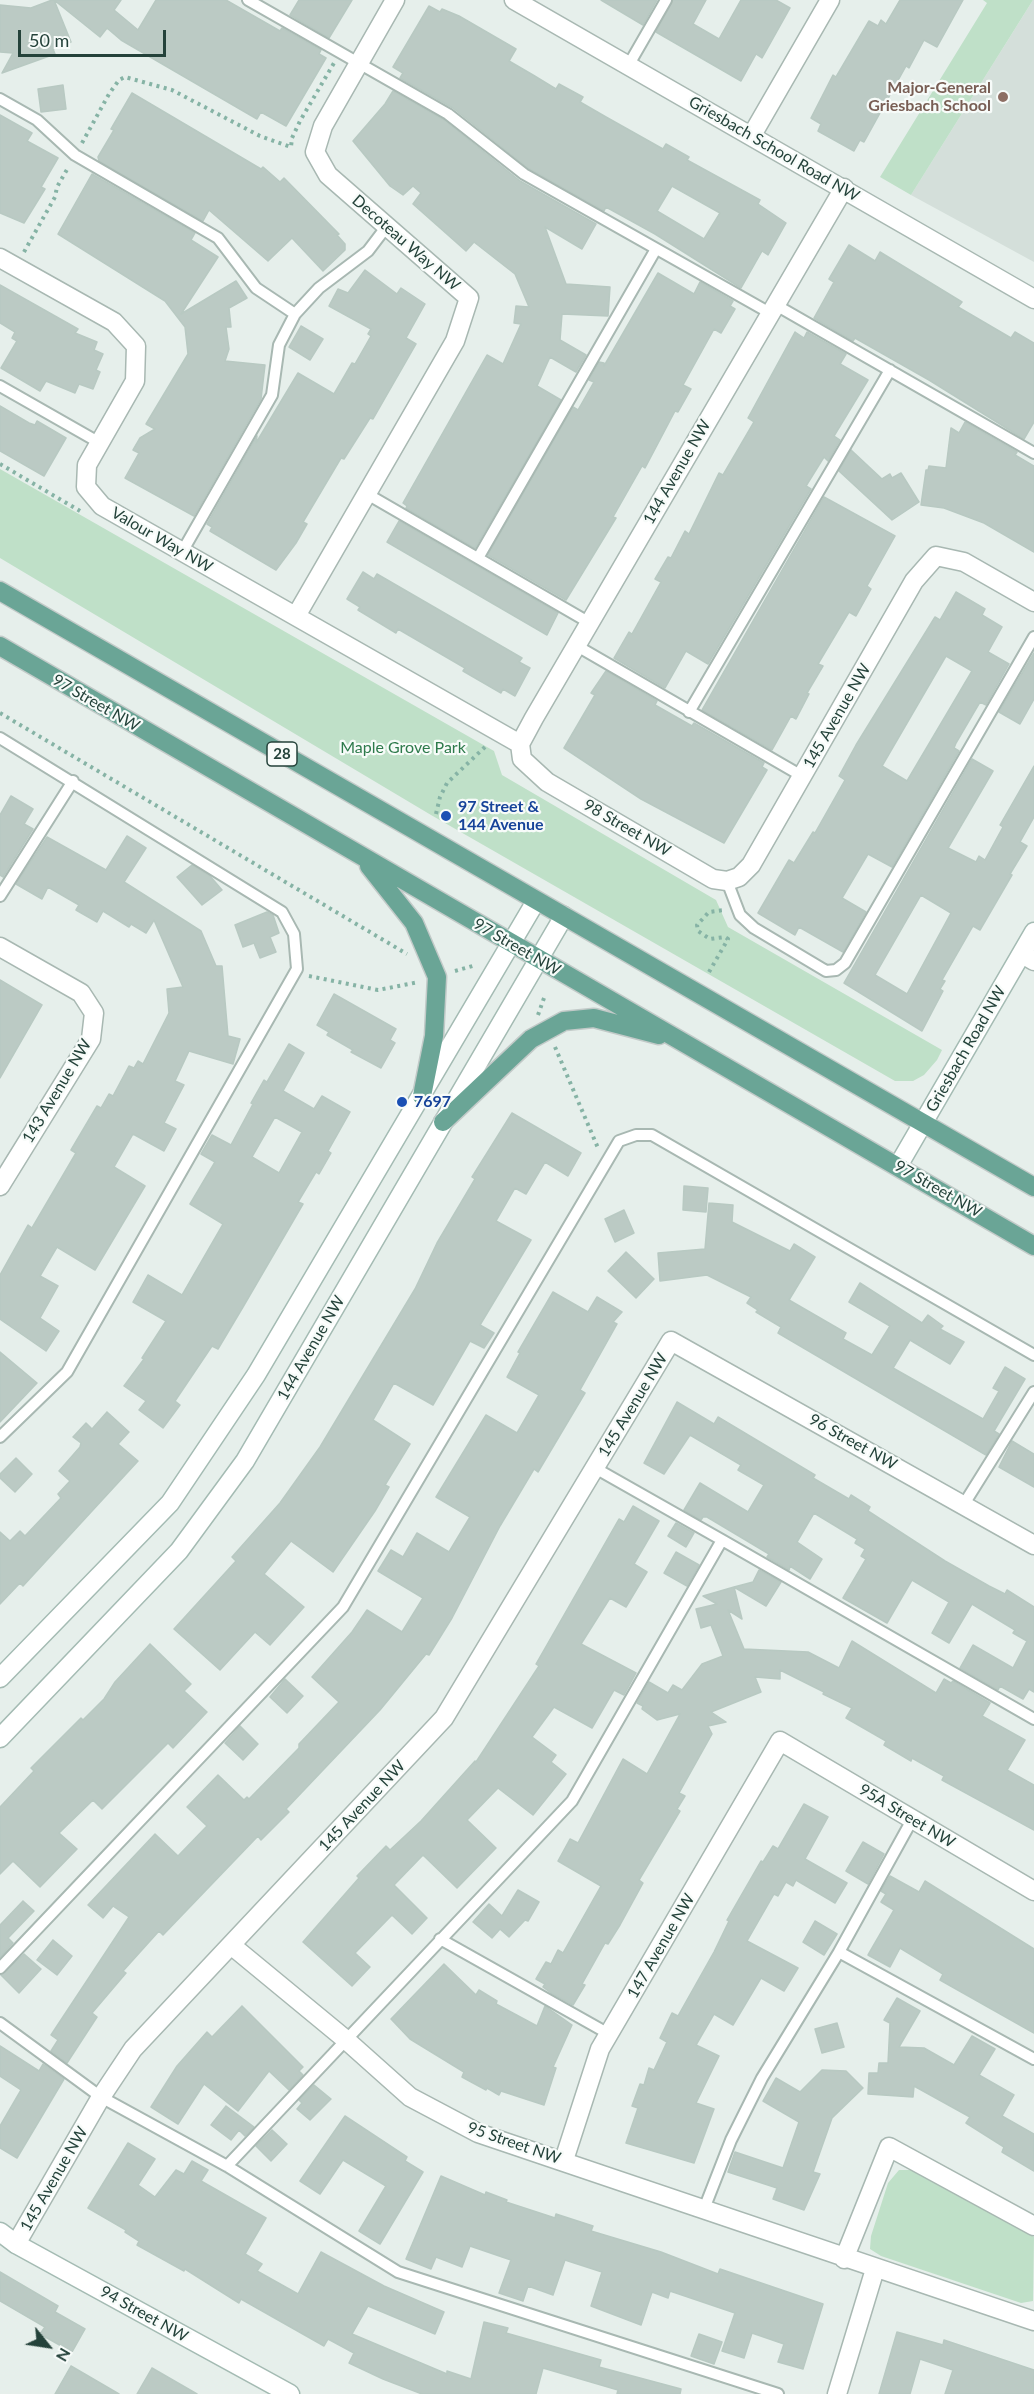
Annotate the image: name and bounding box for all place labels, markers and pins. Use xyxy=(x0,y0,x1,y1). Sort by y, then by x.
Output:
place label: Major-General Griesbach School xyxy=(868,78,991,116)
marker: Major-General Griesbach School xyxy=(996,90,1010,104)
place label: 97 Street & 144 Avenue xyxy=(458,797,543,835)
marker: 97 Street & 144 Avenue xyxy=(439,809,453,823)
place label: 7697 xyxy=(414,1092,451,1112)
marker: 7697 xyxy=(395,1095,409,1109)

